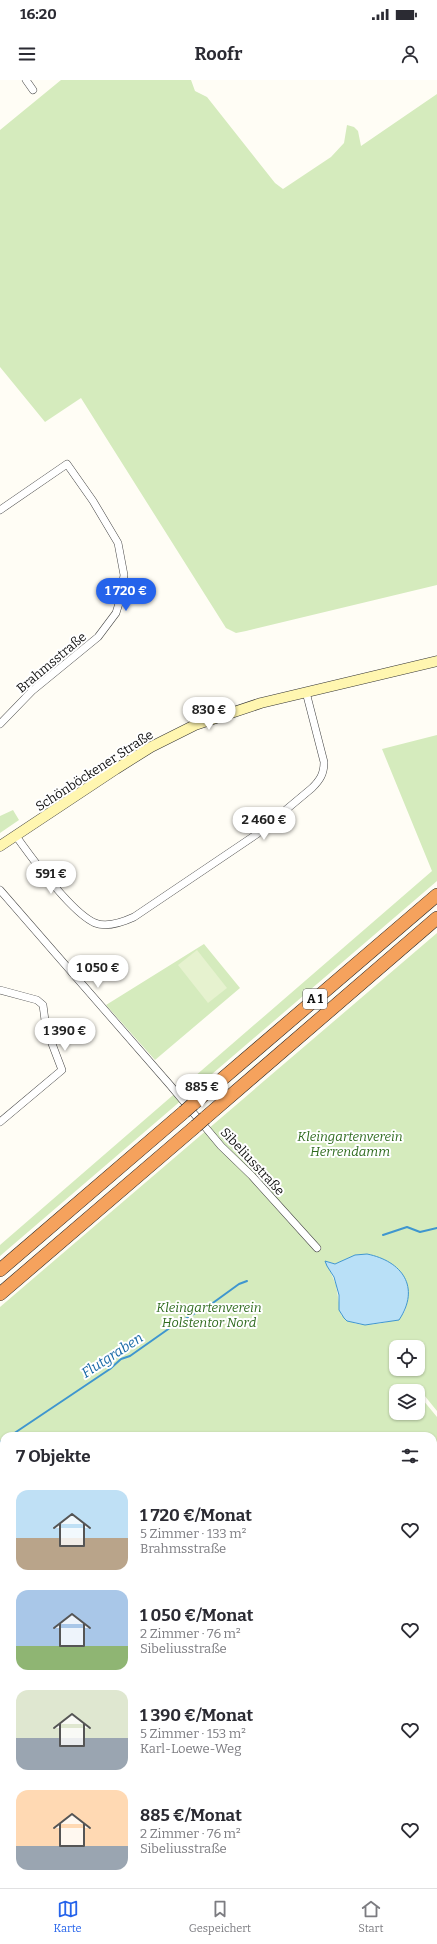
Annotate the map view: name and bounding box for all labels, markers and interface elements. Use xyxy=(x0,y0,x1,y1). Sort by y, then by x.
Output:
text: 16:20 xyxy=(20,5,57,23)
icon: menu xyxy=(16,43,38,65)
text: Roofr xyxy=(195,43,242,65)
icon: person xyxy=(399,43,421,65)
pin: 1 720 € xyxy=(89,578,163,612)
text: 1 720 € xyxy=(105,583,147,598)
street label: Brahmsstraße xyxy=(14,629,89,696)
pin: 830 € xyxy=(181,697,237,731)
text: 830 € xyxy=(192,702,226,717)
street label: Schönböckener Straße xyxy=(33,727,156,814)
pin: 2 460 € xyxy=(227,807,301,841)
text: 2 460 € xyxy=(242,812,286,827)
pin: 591 € xyxy=(23,861,79,895)
text: 591 € xyxy=(35,866,67,881)
pin: 1 050 € xyxy=(61,955,135,989)
text: 1 050 € xyxy=(77,960,119,975)
road number: A 1 xyxy=(303,989,327,1009)
pin: 1 390 € xyxy=(28,1018,102,1052)
text: 1 390 € xyxy=(44,1023,86,1038)
pin: 885 € xyxy=(174,1074,230,1108)
text: 885 € xyxy=(185,1079,219,1094)
street label: Sibeliusstraße xyxy=(218,1125,288,1198)
park label: Kleingartenverein Herrendamm xyxy=(297,1129,403,1159)
park label: Kleingartenverein Holstentor Nord xyxy=(156,1300,262,1330)
water label: Flutgraben xyxy=(78,1329,146,1382)
map controls xyxy=(389,1340,425,1420)
button: locate xyxy=(389,1340,425,1376)
button: layers xyxy=(389,1384,425,1420)
icon: filters xyxy=(399,1445,421,1467)
text: 7 Objekte xyxy=(16,1446,91,1467)
text: 1 720 €/Monat xyxy=(140,1505,252,1526)
icon: home xyxy=(48,1506,96,1554)
icon: heart xyxy=(399,1519,421,1541)
text: 5 Zimmer · 133 m² xyxy=(140,1526,246,1541)
text: Brahmsstraße xyxy=(140,1541,226,1556)
text: 1 050 €/Monat xyxy=(140,1605,253,1626)
icon: home xyxy=(48,1606,96,1654)
icon: heart xyxy=(399,1619,421,1641)
text: 2 Zimmer · 76 m² xyxy=(140,1626,241,1641)
text: Sibeliusstraße xyxy=(140,1641,227,1656)
text: 1 390 €/Monat xyxy=(140,1705,253,1726)
icon: home xyxy=(48,1706,96,1754)
icon: heart xyxy=(399,1719,421,1741)
text: 5 Zimmer · 153 m² xyxy=(140,1726,246,1741)
text: Karl-Loewe-Weg xyxy=(140,1741,241,1756)
text: 885 €/Monat xyxy=(140,1805,242,1826)
icon: home xyxy=(48,1806,96,1854)
icon: heart xyxy=(399,1819,421,1841)
text: 2 Zimmer · 76 m² xyxy=(140,1826,241,1841)
text: Sibeliusstraße xyxy=(140,1841,227,1856)
tab: Karte xyxy=(54,1898,82,1935)
tab: Gespeichert xyxy=(189,1898,251,1935)
tab: Start xyxy=(358,1898,383,1935)

